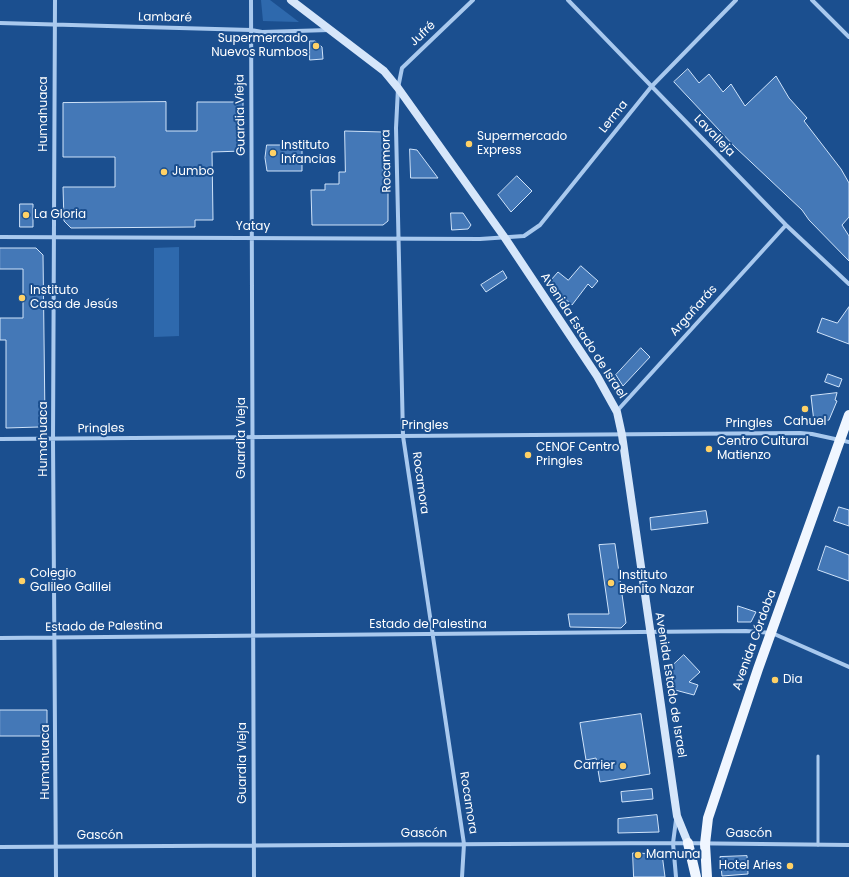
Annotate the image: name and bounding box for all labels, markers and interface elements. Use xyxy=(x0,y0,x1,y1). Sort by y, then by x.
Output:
street label: Lambaré xyxy=(138,10,192,26)
street label: Jufré xyxy=(407,18,439,50)
place label: Supermercado Nuevos Rumbos xyxy=(211,32,308,60)
marker: Supermercado Nuevos Rumbos xyxy=(311,41,321,51)
street label: Guardia Vieja xyxy=(233,74,249,156)
street label: Humahuaca xyxy=(37,76,51,152)
street label: Lerma xyxy=(597,98,631,136)
street label: Lavalleja xyxy=(691,112,737,160)
street label: Rocamora xyxy=(379,129,395,193)
place label: Supermercado Express xyxy=(477,130,567,158)
place label: Instituto Infancias xyxy=(281,139,336,167)
marker: Supermercado Express xyxy=(464,139,474,149)
marker: Instituto Infancias xyxy=(268,148,278,158)
place label: Jumbo xyxy=(172,165,214,179)
marker: Jumbo xyxy=(159,167,169,177)
place label: La Gloria xyxy=(34,208,86,222)
marker: La Gloria xyxy=(21,210,31,220)
street label: Yatay xyxy=(236,220,270,234)
street label: Avenida Estado de Israel xyxy=(537,270,629,402)
street label: Argañarás xyxy=(667,283,721,339)
place label: Instituto Casa de Jesús xyxy=(30,284,118,312)
marker: Instituto Casa de Jesús xyxy=(17,293,27,303)
street label: Guardia Vieja xyxy=(235,397,249,479)
street label: Humahuaca xyxy=(37,401,51,477)
marker: Cahuel xyxy=(800,404,810,414)
place label: Cahuel xyxy=(783,415,827,429)
street label: Pringles xyxy=(726,417,772,431)
street label: Pringles xyxy=(402,419,448,433)
street label: Pringles xyxy=(77,421,125,437)
place label: Centro Cultural Matienzo xyxy=(717,435,809,463)
place label: CENOF Centro Pringles xyxy=(536,441,619,469)
marker: Centro Cultural Matienzo xyxy=(704,444,714,454)
marker: CENOF Centro Pringles xyxy=(523,450,533,460)
street label: Rocamora xyxy=(408,451,432,515)
place label: Colegio Galileo Galilei xyxy=(30,567,111,595)
place label: Instituto Benito Nazar xyxy=(619,569,694,597)
marker: Colegio Galileo Galilei xyxy=(17,576,27,586)
marker: Instituto Benito Nazar xyxy=(606,578,616,588)
street label: Avenida Córdoba xyxy=(730,588,780,692)
street label: Avenida Estado de Israel xyxy=(651,611,689,759)
street label: Estado de Palestina xyxy=(369,618,487,632)
street label: Estado de Palestina xyxy=(45,619,163,635)
place label: Dia xyxy=(783,673,803,687)
marker: Dia xyxy=(770,675,780,685)
street label: Guardia Vieja xyxy=(236,722,250,804)
street label: Humahuaca xyxy=(39,724,53,800)
place label: Carrier xyxy=(574,759,615,773)
marker: Carrier xyxy=(618,761,628,771)
street label: Rocamora xyxy=(456,771,480,835)
street label: Gascón xyxy=(401,827,447,841)
street label: Gascón xyxy=(726,827,772,841)
street label: Gascón xyxy=(77,829,123,843)
place label: Mamuna xyxy=(646,848,700,862)
marker: Mamuna xyxy=(633,850,643,860)
place label: Hotel Aries xyxy=(719,859,782,873)
marker: Hotel Aries xyxy=(785,861,795,871)

